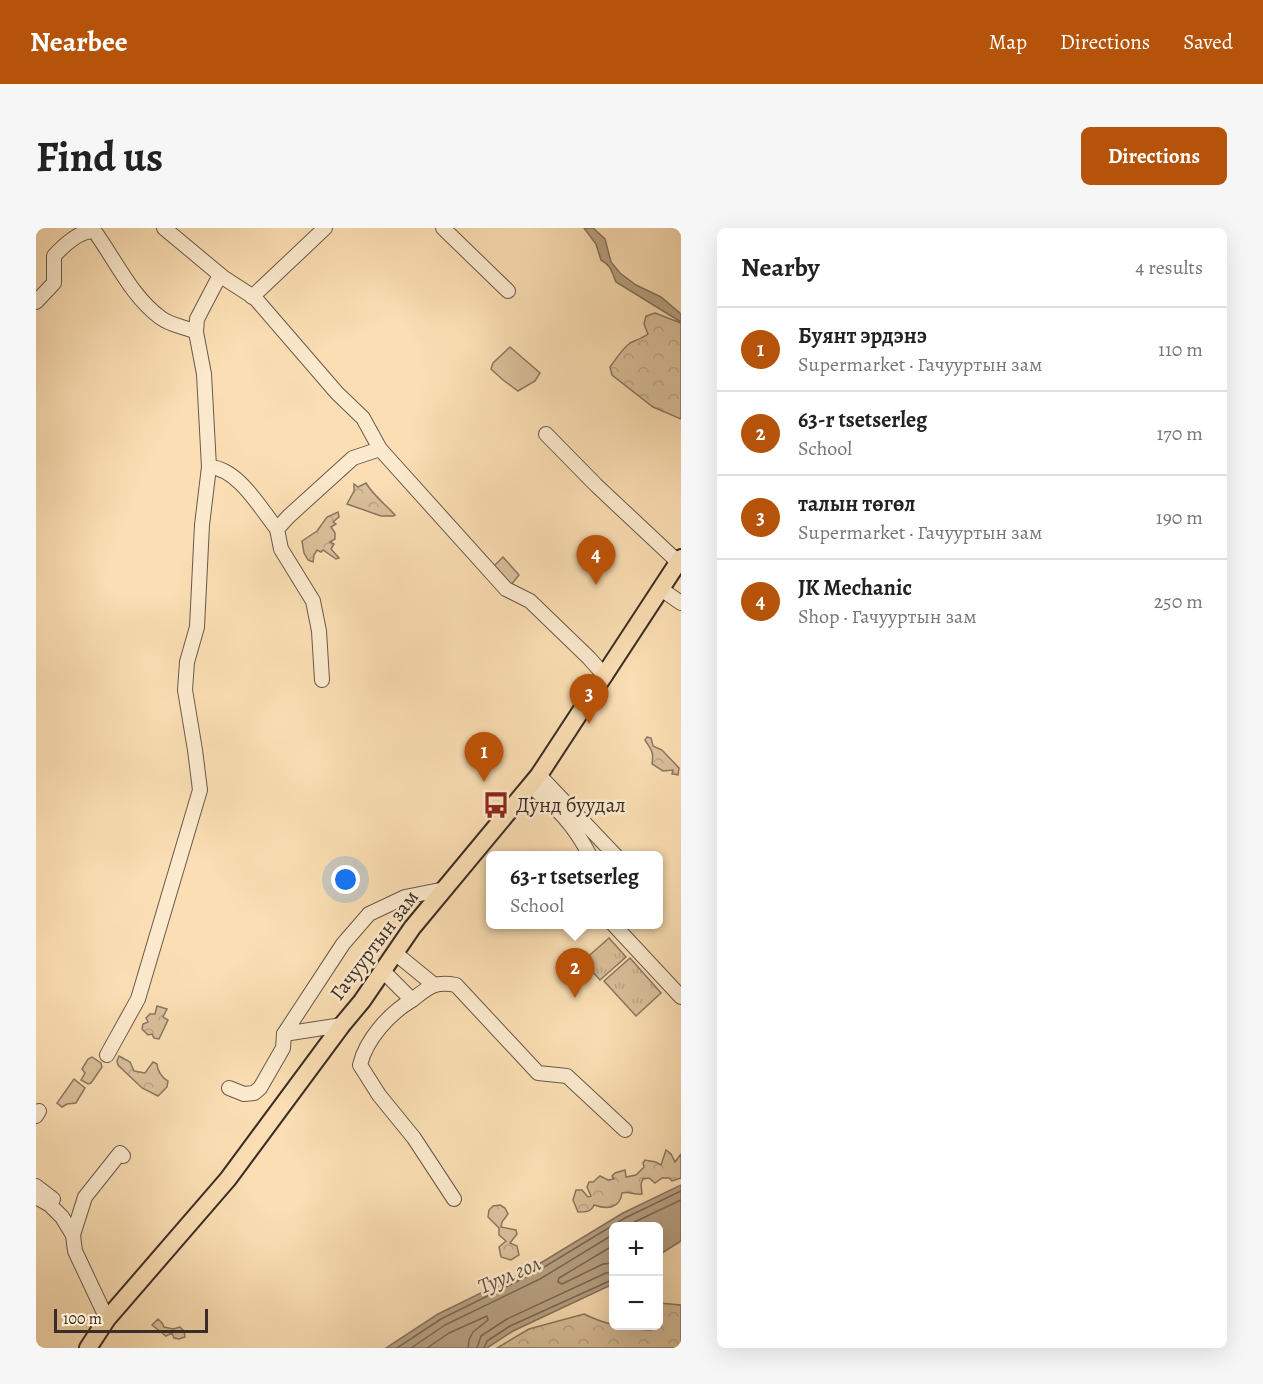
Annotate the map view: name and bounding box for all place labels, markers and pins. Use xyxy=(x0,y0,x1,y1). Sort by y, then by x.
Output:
pin: 4 xyxy=(576,536,616,585)
pin: 3 xyxy=(570,674,608,724)
pin: 1 xyxy=(464,732,504,782)
bus stop icon: Дунд буудал xyxy=(481,790,511,820)
place label: Дунд буудал xyxy=(516,791,626,819)
pin: 2 xyxy=(556,948,594,998)

